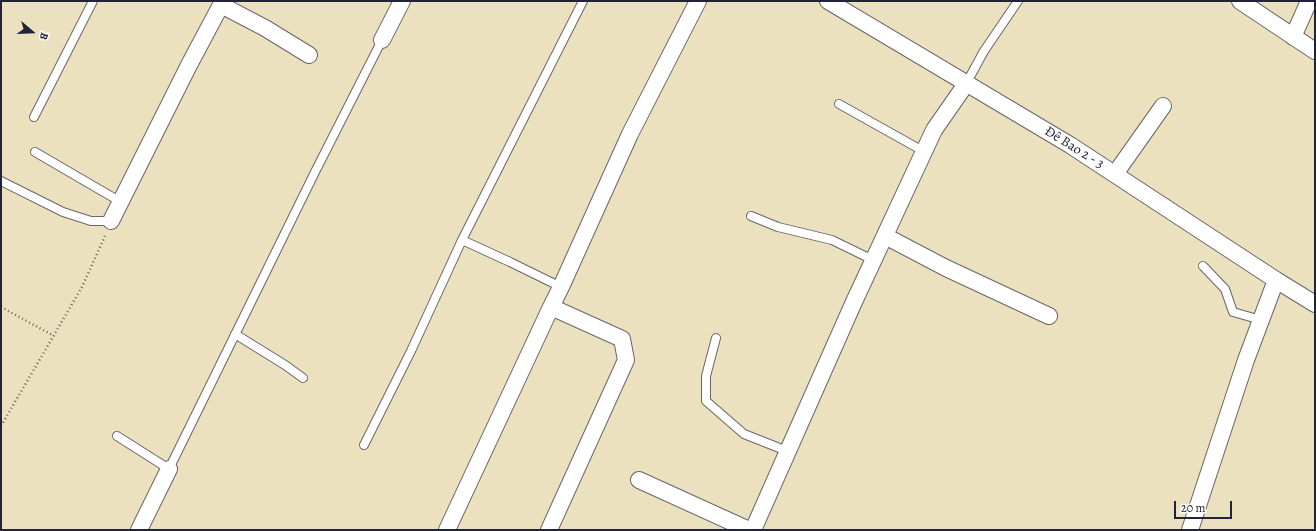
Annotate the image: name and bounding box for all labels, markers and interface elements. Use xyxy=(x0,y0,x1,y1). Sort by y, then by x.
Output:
north arrow xyxy=(12,12,52,52)
text: B xyxy=(36,30,52,42)
street label: Đê Bao 2 - 3 xyxy=(1041,123,1107,173)
scale bar xyxy=(1176,493,1234,519)
text: 20 m xyxy=(1181,500,1205,516)

